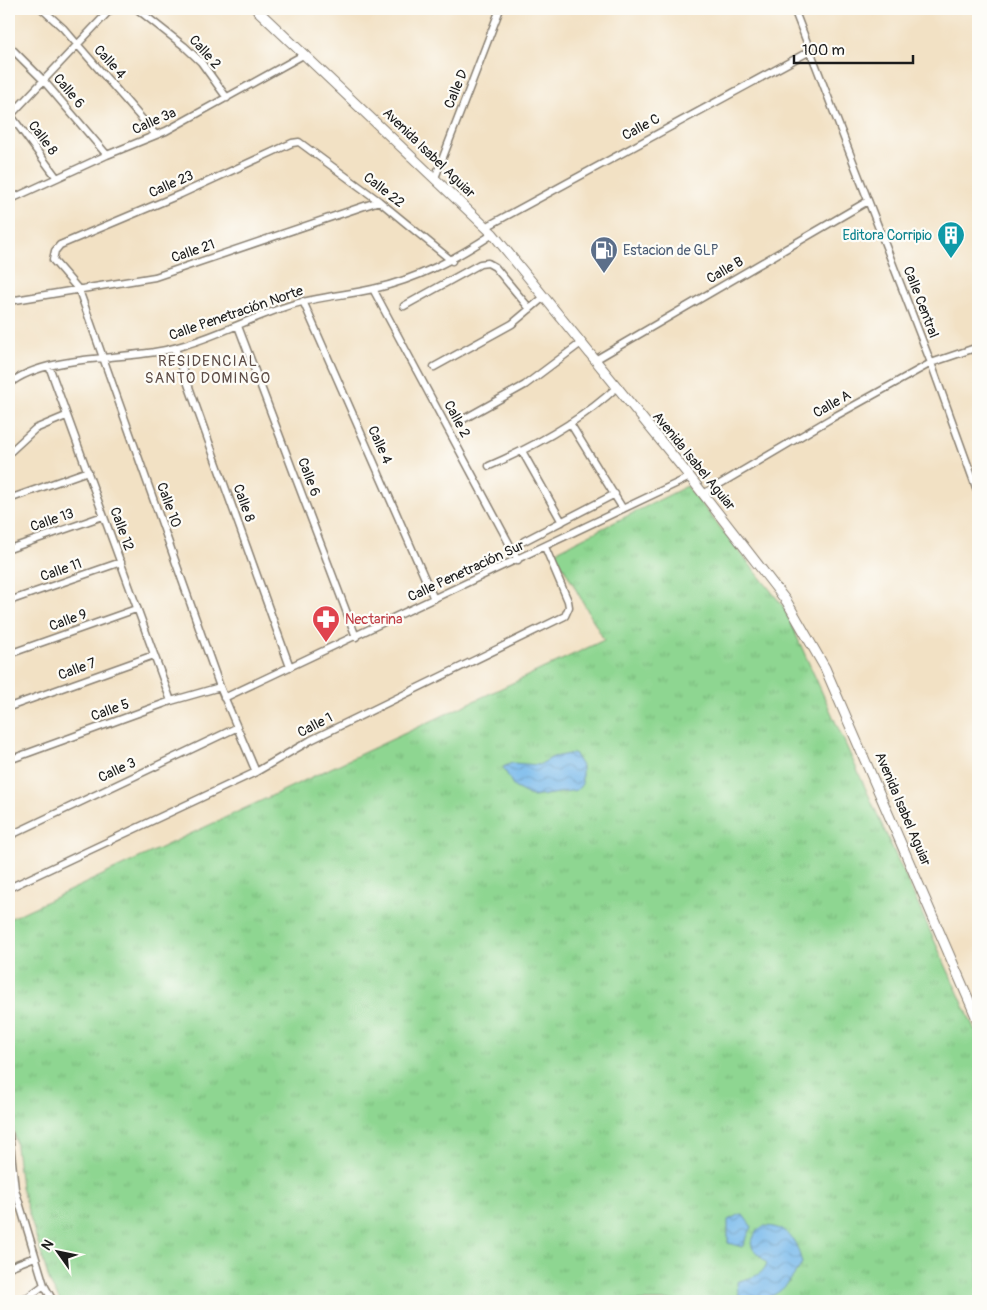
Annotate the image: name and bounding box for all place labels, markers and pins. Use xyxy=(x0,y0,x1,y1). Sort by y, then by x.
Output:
building icon: Editora Corripio xyxy=(936,220,966,259)
place label: Editora Corripio xyxy=(842,227,932,244)
fuel station icon: Estacion de GLP xyxy=(589,235,619,274)
place label: Estacion de GLP xyxy=(623,242,719,259)
pharmacy icon: Nectarina xyxy=(311,604,341,643)
place label: Nectarina xyxy=(345,611,402,628)

